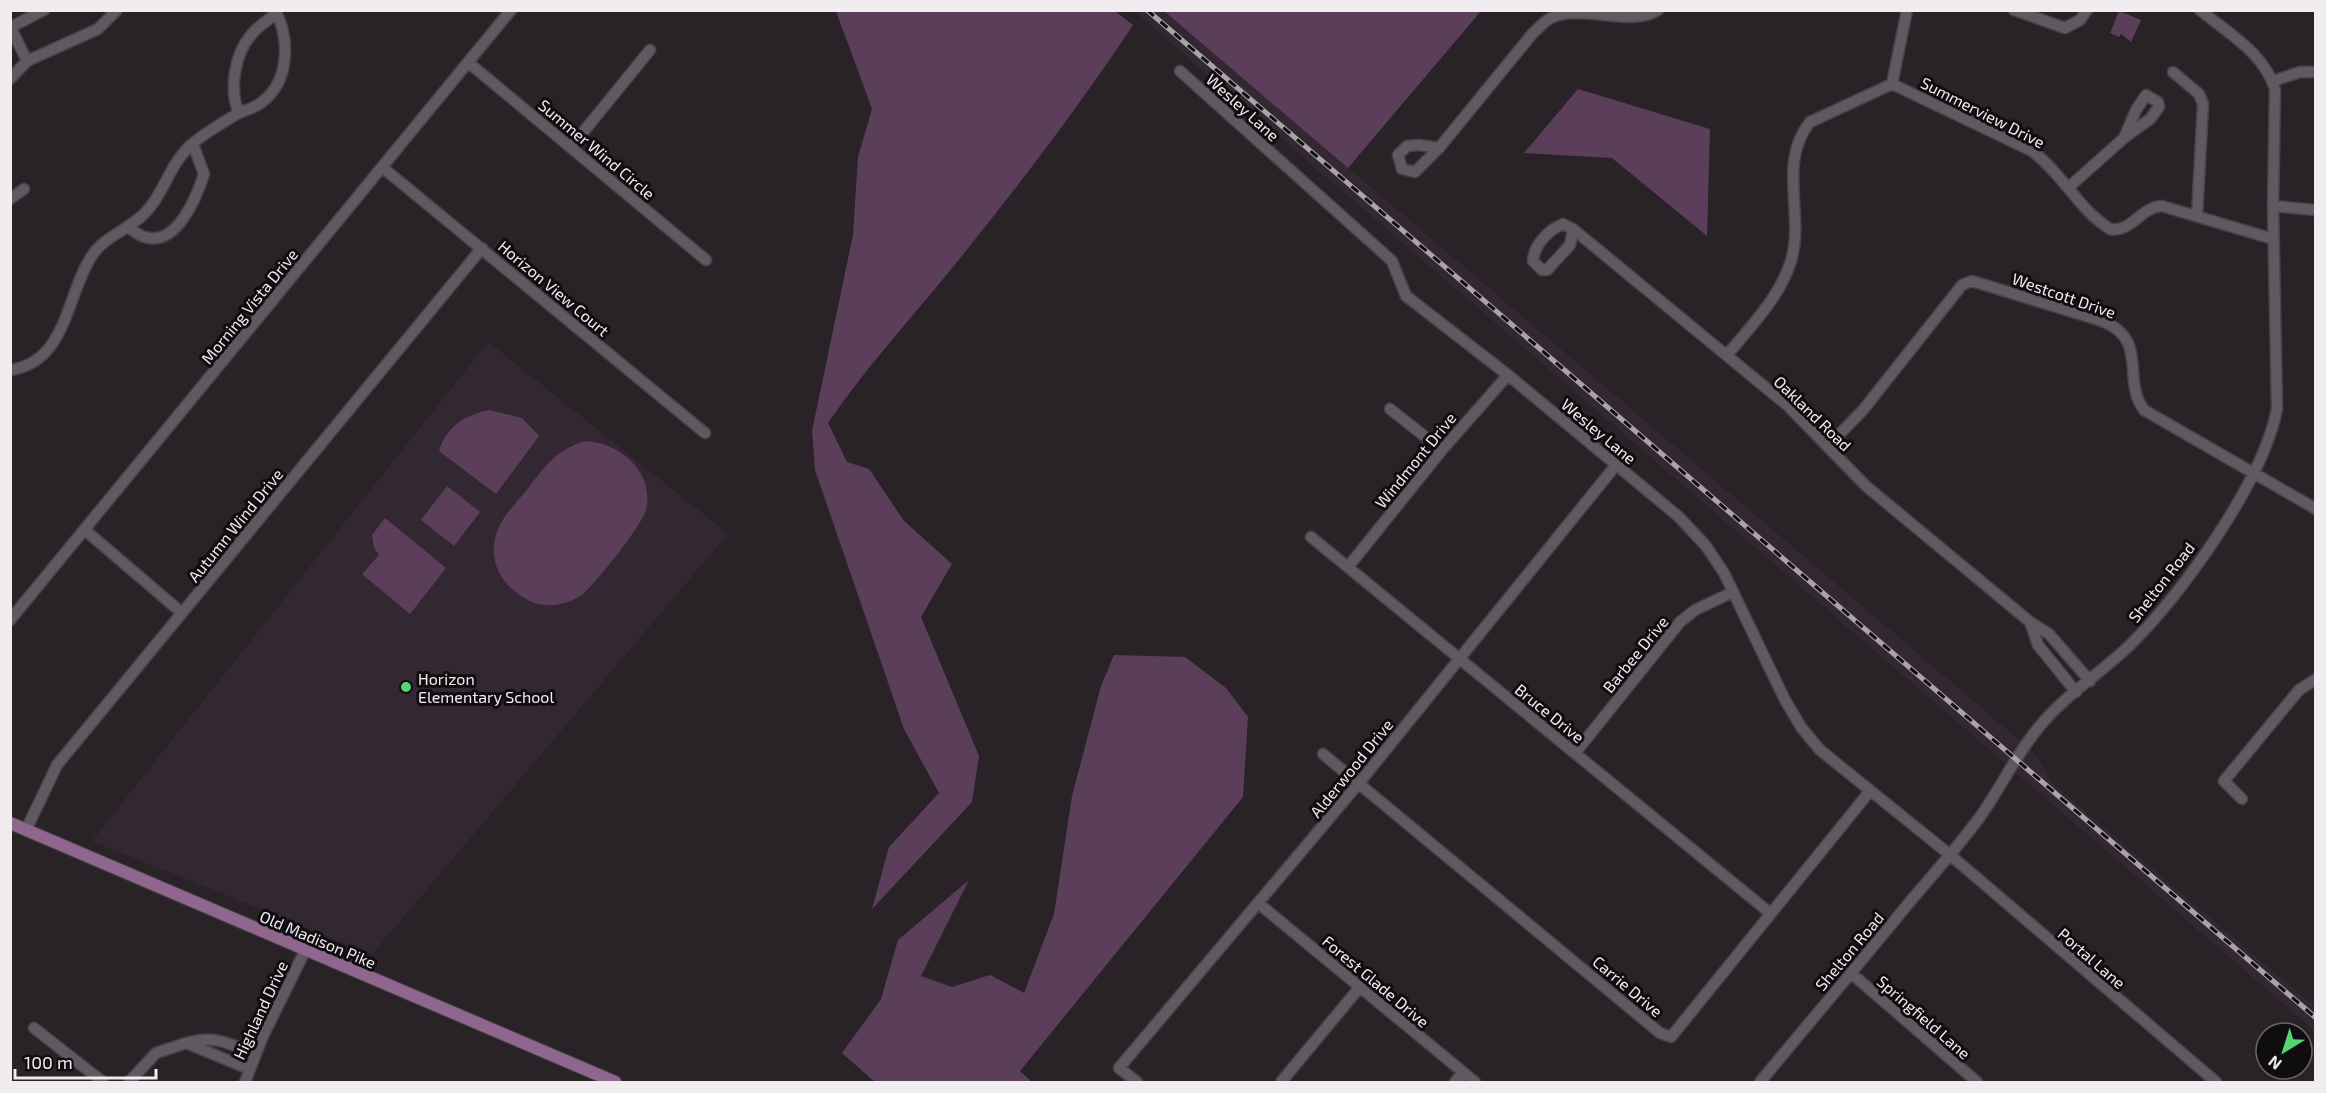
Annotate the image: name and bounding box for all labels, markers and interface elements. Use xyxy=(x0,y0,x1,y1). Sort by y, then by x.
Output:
street label: Wesley Lane xyxy=(1203,69,1283,145)
street label: Summerview Drive xyxy=(1918,73,2048,151)
street label: Summer Wind Circle xyxy=(535,95,659,203)
street label: Horizon View Court xyxy=(495,236,613,340)
street label: Morning Vista Drive xyxy=(197,245,301,367)
street label: Westcott Drive xyxy=(2010,268,2118,322)
street label: Oakland Road xyxy=(1770,371,1856,455)
street label: Wesley Lane xyxy=(1558,394,1640,468)
street label: Windmont Drive xyxy=(1371,408,1459,512)
street label: Autumn Wind Drive xyxy=(184,465,286,585)
street label: Shelton Road xyxy=(2124,538,2198,626)
street label: Barbee Drive xyxy=(1598,612,1672,696)
place label: Horizon Elementary School xyxy=(418,669,554,706)
street label: Bruce Drive xyxy=(1512,679,1588,747)
marker: Horizon Elementary School xyxy=(399,680,413,694)
street label: Alderwood Drive xyxy=(1306,715,1396,821)
street label: Old Madison Pike xyxy=(257,906,379,972)
street label: Shelton Road xyxy=(1811,908,1887,994)
street label: Portal Lane xyxy=(2055,924,2129,992)
street label: Forest Glade Drive xyxy=(1319,931,1433,1031)
street label: Carrie Drive xyxy=(1589,951,1667,1021)
street label: Highland Drive xyxy=(229,958,291,1062)
street label: Springfield Lane xyxy=(1873,971,1975,1063)
north arrow xyxy=(2254,1021,2314,1081)
scale bar xyxy=(15,1042,156,1080)
text: 100 m xyxy=(24,1051,73,1073)
text: N xyxy=(2264,1052,2285,1074)

